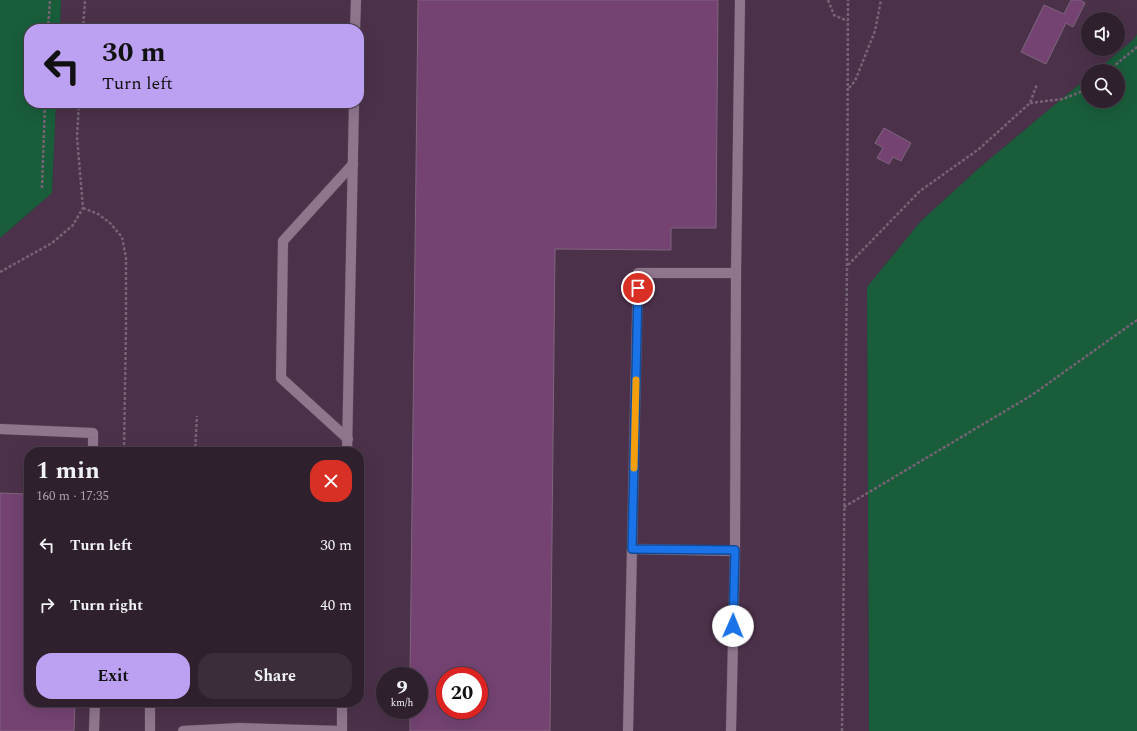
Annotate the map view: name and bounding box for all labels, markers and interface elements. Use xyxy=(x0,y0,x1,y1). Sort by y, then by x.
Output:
map controls xyxy=(1081,12,1125,108)
button: sound xyxy=(1081,12,1125,56)
text: 30 m xyxy=(102,31,166,74)
icon: left xyxy=(36,40,88,92)
button: search xyxy=(1081,64,1125,108)
text: Turn left xyxy=(102,70,173,97)
pin xyxy=(621,271,655,305)
icon: arrive xyxy=(627,277,649,299)
text: 1 min xyxy=(36,453,100,489)
button: close xyxy=(310,460,352,502)
text: 160 m · 17:35 xyxy=(36,486,109,506)
icon: left xyxy=(36,534,58,556)
text: Turn left xyxy=(70,534,132,557)
text: 30 m xyxy=(320,534,352,557)
icon: right xyxy=(36,594,58,616)
text: Turn right xyxy=(70,594,143,617)
text: 40 m xyxy=(320,594,352,617)
position arrow xyxy=(712,605,754,647)
button: Exit xyxy=(36,653,190,699)
button: Share xyxy=(198,653,352,699)
speed limit sign: 20 xyxy=(436,667,488,719)
text: 9 xyxy=(396,673,408,703)
text: km/h xyxy=(391,695,413,711)

